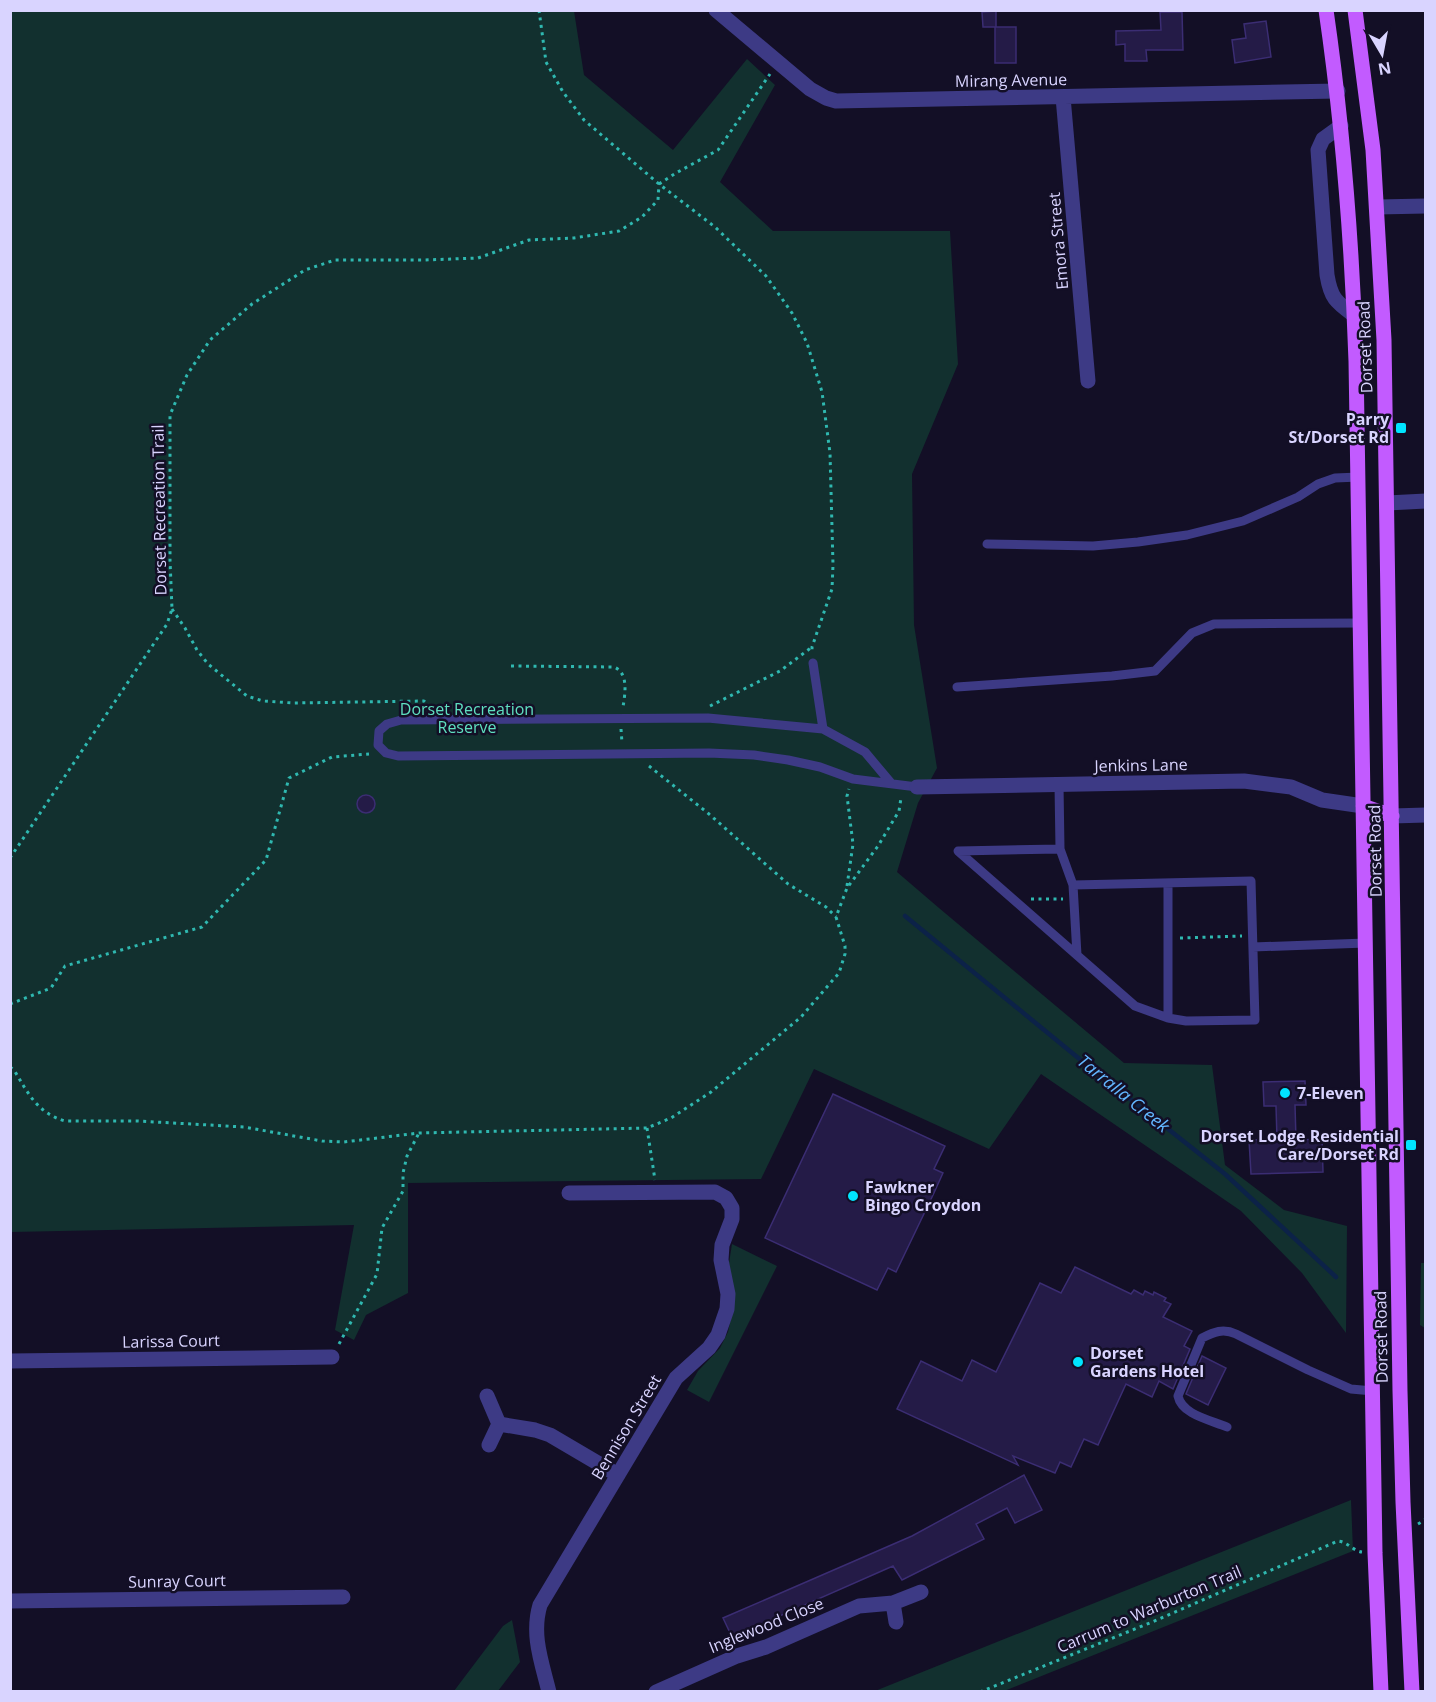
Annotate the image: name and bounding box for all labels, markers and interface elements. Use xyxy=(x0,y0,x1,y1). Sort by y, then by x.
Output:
north arrow xyxy=(1352,24,1412,84)
text: N xyxy=(1376,57,1393,81)
street label: Mirang Avenue xyxy=(955,68,1067,92)
street label: Emora Street xyxy=(1043,191,1073,291)
street label: Dorset Road xyxy=(1352,300,1378,394)
place label: Parry St/Dorset Rd xyxy=(1288,408,1390,448)
marker: Parry St/Dorset Rd xyxy=(1394,421,1408,435)
street label: Dorset Recreation Trail xyxy=(147,424,171,596)
park label: Dorset Recreation Reserve xyxy=(400,698,534,738)
street label: Jenkins Lane xyxy=(1092,753,1188,777)
street label: Dorset Road xyxy=(1363,805,1387,897)
water label: Tarralla Creek xyxy=(1073,1048,1176,1138)
place label: 7-Eleven xyxy=(1297,1082,1364,1104)
marker: 7-Eleven xyxy=(1278,1086,1292,1100)
place label: Dorset Lodge Residential Care/Dorset Rd xyxy=(1200,1125,1399,1165)
marker: Dorset Lodge Residential Care/Dorset Rd xyxy=(1404,1138,1418,1152)
place label: Fawkner Bingo Croydon xyxy=(865,1176,981,1216)
marker: Fawkner Bingo Croydon xyxy=(846,1189,860,1203)
street label: Dorset Road xyxy=(1369,1291,1393,1383)
street label: Larissa Court xyxy=(122,1329,220,1353)
place label: Dorset Gardens Hotel xyxy=(1090,1342,1204,1382)
marker: Dorset Gardens Hotel xyxy=(1071,1355,1085,1369)
street label: Bennison Street xyxy=(586,1370,666,1484)
street label: Carrum to Warburton Trail xyxy=(1053,1560,1245,1658)
street label: Sunray Court xyxy=(128,1569,226,1593)
street label: Inglewood Close xyxy=(705,1592,827,1658)

